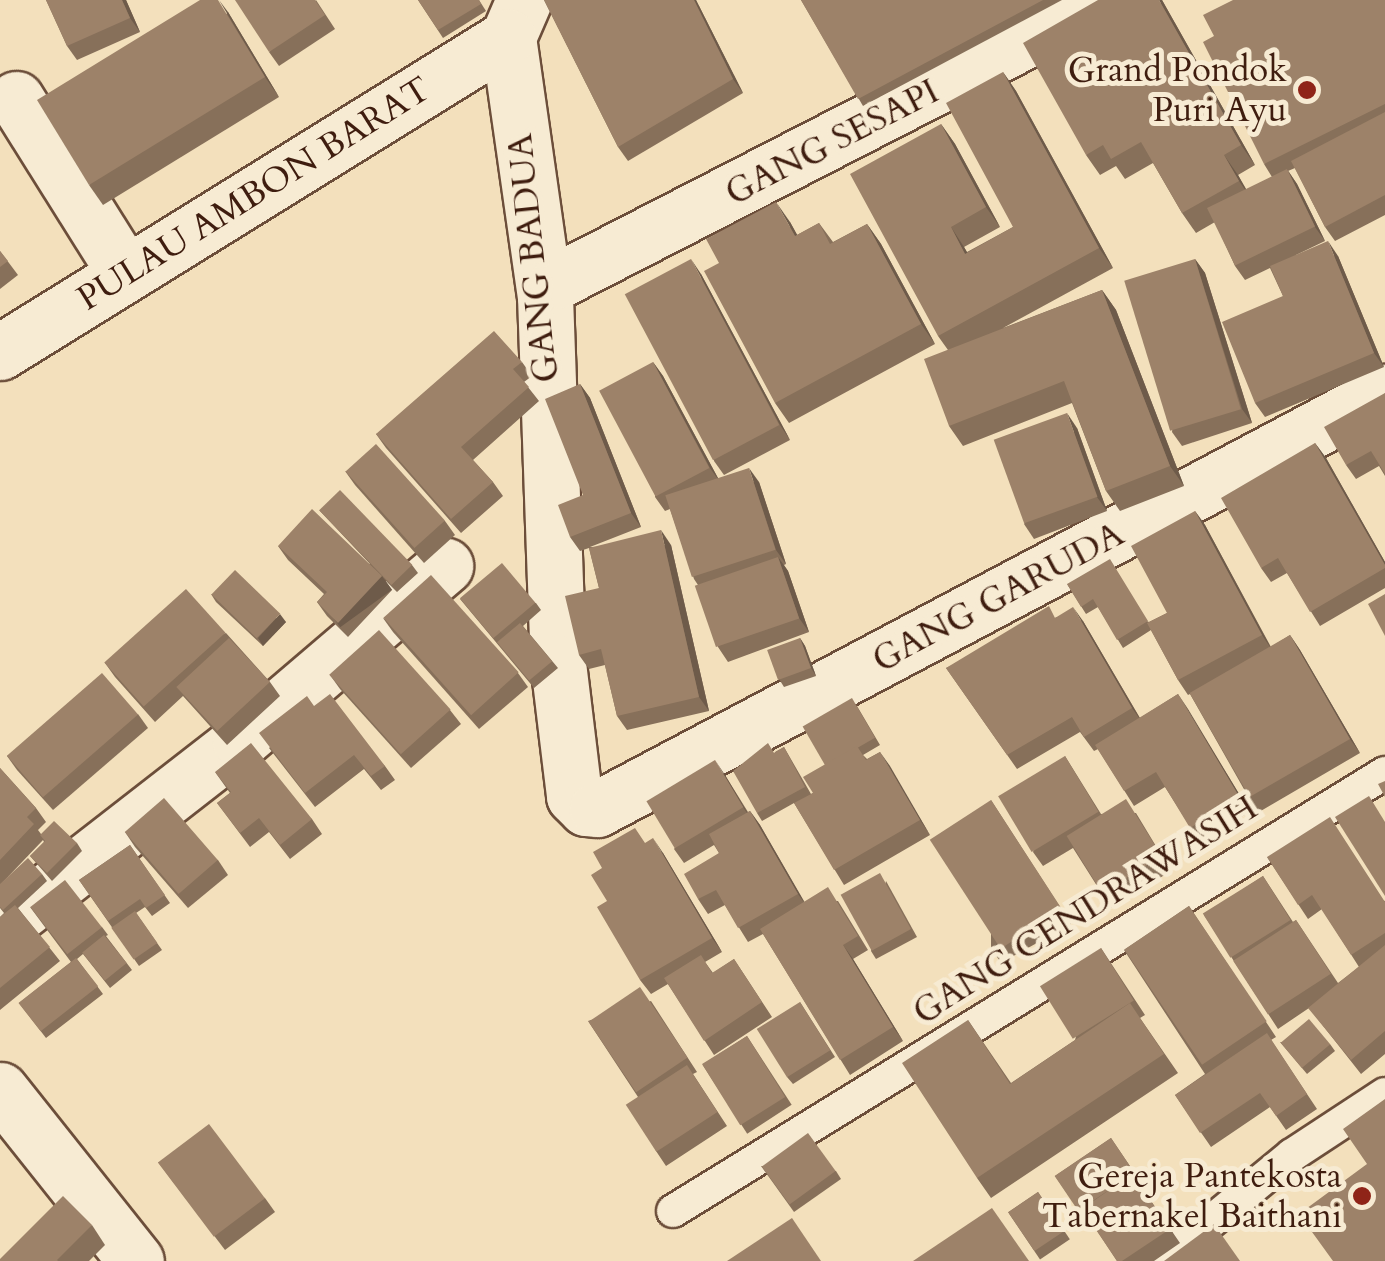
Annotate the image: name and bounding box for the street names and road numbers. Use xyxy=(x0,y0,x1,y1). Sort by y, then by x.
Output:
street label: PULAU AMBON BARAT xyxy=(70,68,438,320)
street label: GANG SESAPI xyxy=(718,70,946,214)
street label: GANG BADUA xyxy=(499,131,567,385)
street label: GANG GARUDA xyxy=(865,513,1131,681)
street label: GANG CENDRAWASIH xyxy=(905,787,1265,1033)

